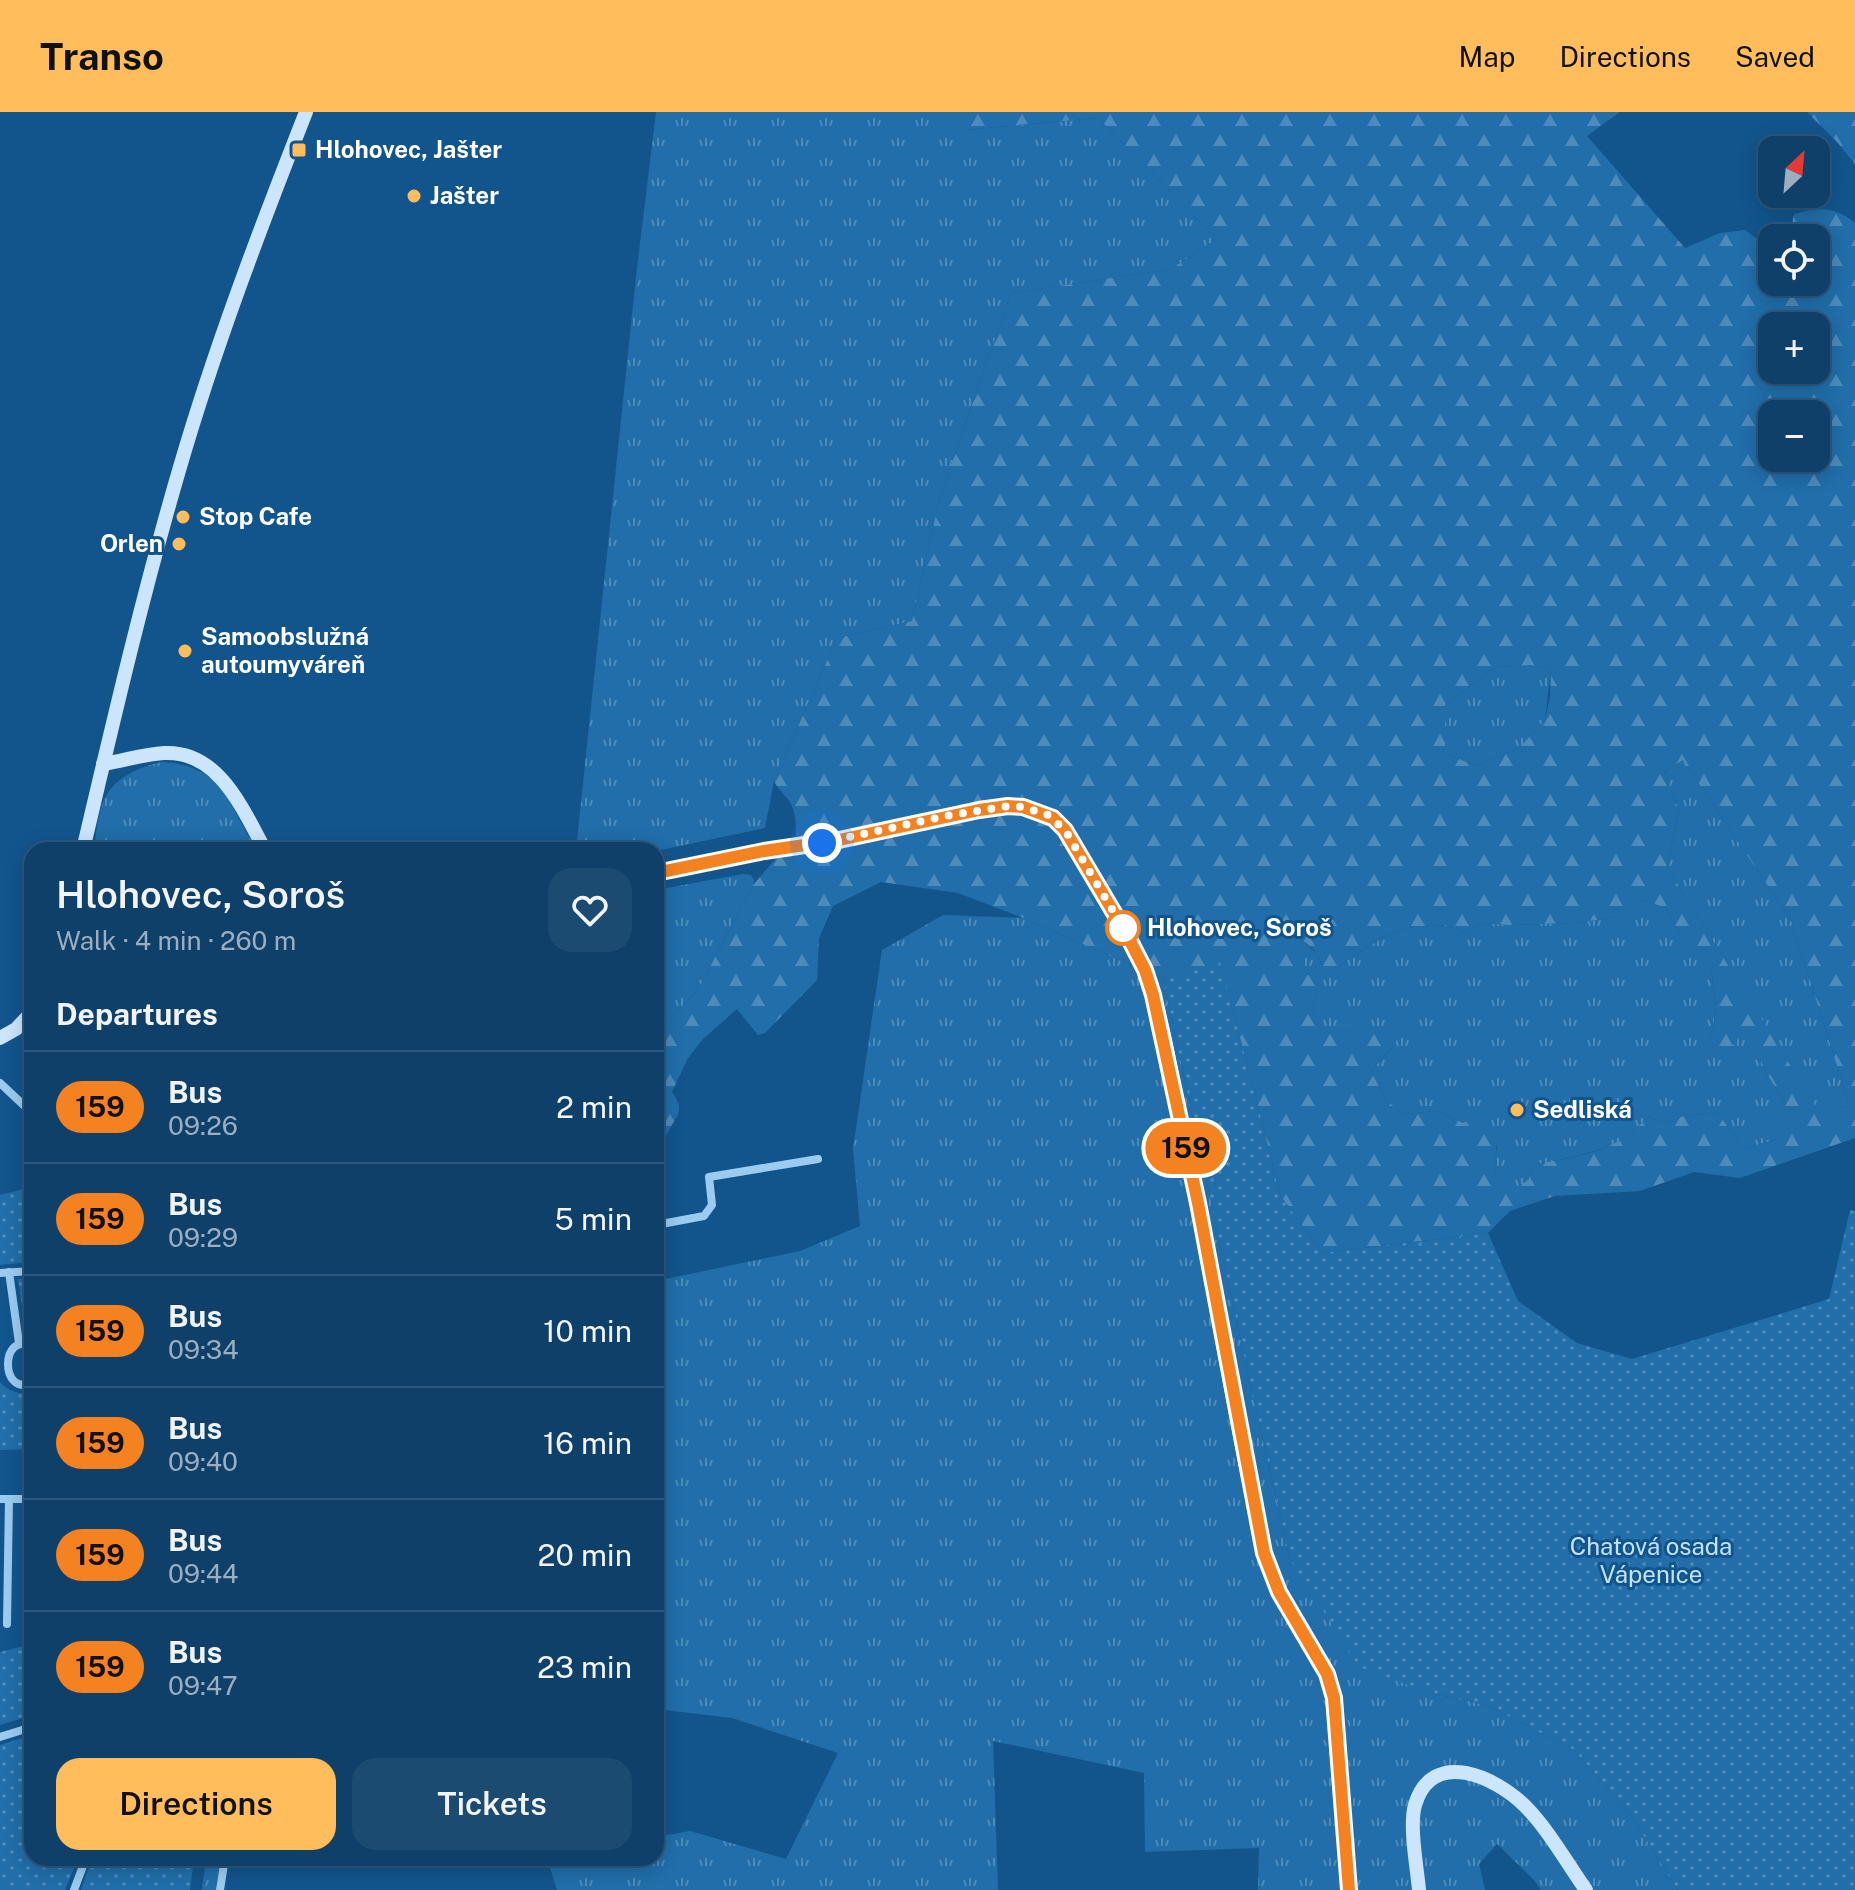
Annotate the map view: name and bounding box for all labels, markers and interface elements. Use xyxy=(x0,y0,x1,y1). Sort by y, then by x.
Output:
text: Transo xyxy=(40,34,164,79)
text: Map xyxy=(1459,40,1515,73)
text: Directions xyxy=(1559,40,1691,73)
text: Saved xyxy=(1735,40,1815,73)
place label: Hlohovec, Jašter xyxy=(315,135,502,163)
north arrow xyxy=(1758,136,1830,208)
map controls xyxy=(1758,136,1830,472)
marker: Hlohovec, Jašter xyxy=(290,141,308,159)
place label: Jašter xyxy=(430,181,499,209)
marker: Jašter xyxy=(405,187,423,205)
button: locate xyxy=(1758,224,1830,296)
button: + xyxy=(1758,312,1830,384)
button: − xyxy=(1758,400,1830,472)
place label: Stop Cafe xyxy=(199,502,312,530)
marker: Stop Cafe xyxy=(174,508,192,526)
place label: Orlen xyxy=(100,529,163,557)
marker: Orlen xyxy=(170,535,188,553)
place label: Samoobslužná autoumyváreň xyxy=(201,622,369,678)
marker: Samoobslužná autoumyváreň xyxy=(176,642,194,660)
your location xyxy=(802,823,842,863)
button: heart xyxy=(548,868,632,952)
text: Hlohovec, Soroš xyxy=(56,872,345,917)
marker: Hlohovec, Soroš xyxy=(1106,911,1140,945)
place label: Hlohovec, Soroš xyxy=(1147,913,1332,941)
text: Walk · 4 min · 260 m xyxy=(56,925,296,956)
text: Departures xyxy=(56,996,218,1032)
text: Bus xyxy=(168,1074,222,1110)
text: 2 min xyxy=(556,1089,632,1125)
text: 159 xyxy=(75,1090,125,1123)
place label: Sedliská xyxy=(1533,1095,1632,1123)
marker: Sedliská xyxy=(1508,1101,1526,1119)
text: 09:26 xyxy=(168,1110,238,1141)
line badge: 159 xyxy=(1140,1122,1232,1174)
text: 159 xyxy=(1161,1131,1211,1164)
text: Bus xyxy=(168,1186,222,1222)
text: 5 min xyxy=(555,1201,632,1237)
text: 159 xyxy=(75,1202,125,1235)
text: 09:29 xyxy=(168,1222,238,1253)
text: Bus xyxy=(168,1298,222,1334)
text: 10 min xyxy=(543,1313,632,1349)
text: 159 xyxy=(75,1314,125,1347)
text: 09:34 xyxy=(168,1334,239,1365)
text: Bus xyxy=(168,1410,222,1446)
text: 16 min xyxy=(543,1425,632,1461)
text: 159 xyxy=(75,1426,125,1459)
text: 09:40 xyxy=(168,1446,238,1477)
text: Bus xyxy=(168,1522,222,1558)
park label: Chatová osada Vápenice xyxy=(1570,1532,1732,1588)
text: 20 min xyxy=(538,1537,632,1573)
text: 159 xyxy=(75,1538,125,1571)
text: 09:44 xyxy=(168,1558,238,1589)
text: Bus xyxy=(168,1634,222,1670)
text: 23 min xyxy=(537,1649,632,1685)
text: 159 xyxy=(75,1650,125,1683)
text: 09:47 xyxy=(168,1670,238,1701)
button: Directions xyxy=(56,1758,336,1850)
button: Tickets xyxy=(352,1758,632,1850)

